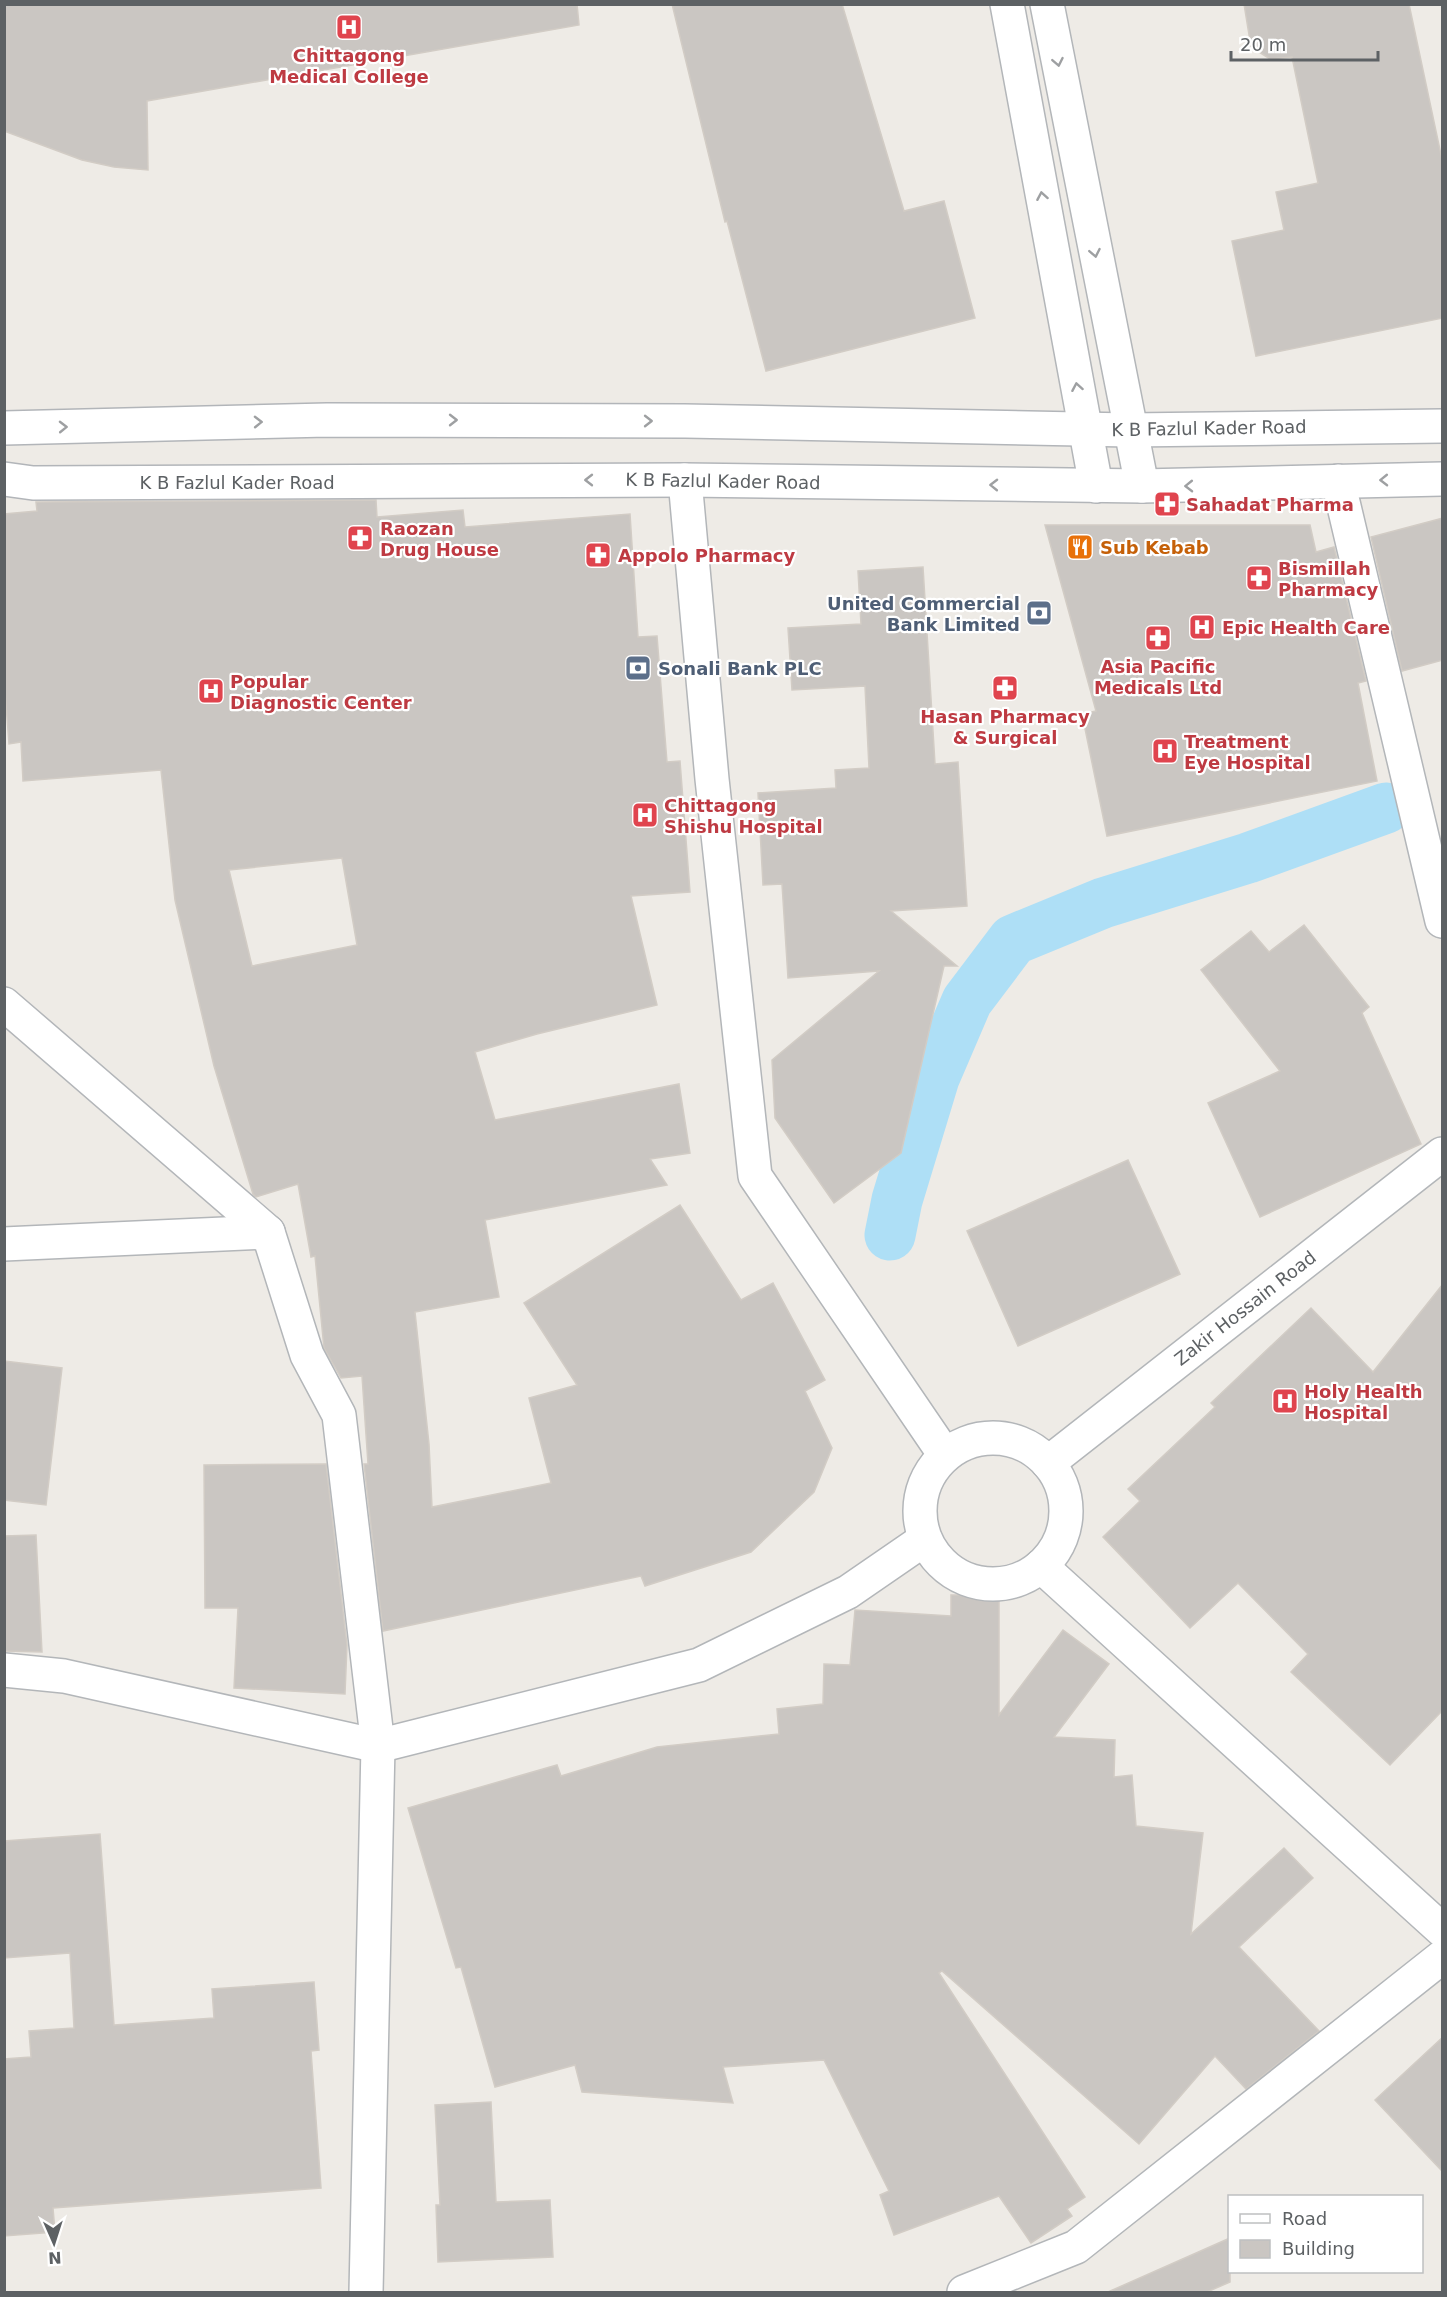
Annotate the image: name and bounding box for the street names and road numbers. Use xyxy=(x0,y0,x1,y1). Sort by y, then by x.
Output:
street label: K B Fazlul Kader Road xyxy=(1111,416,1307,440)
street label: K B Fazlul Kader Road xyxy=(625,469,821,493)
street label: K B Fazlul Kader Road xyxy=(139,472,335,493)
street label: Zakir Hossain Road xyxy=(1170,1246,1320,1370)

